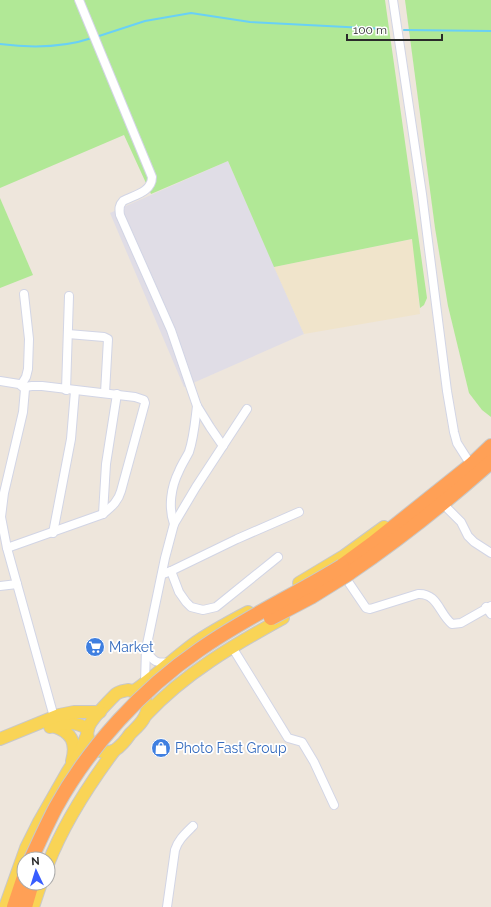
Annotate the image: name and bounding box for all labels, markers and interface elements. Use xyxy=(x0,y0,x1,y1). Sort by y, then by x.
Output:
scale bar xyxy=(347,16,442,42)
text: 100 m xyxy=(353,23,387,37)
supermarket icon: Market xyxy=(84,636,106,658)
place label: Market xyxy=(109,639,154,655)
shop icon: Photo Fast Group xyxy=(150,737,172,759)
place label: Photo Fast Group xyxy=(175,740,287,756)
north arrow xyxy=(16,851,56,891)
text: N xyxy=(31,855,40,868)

